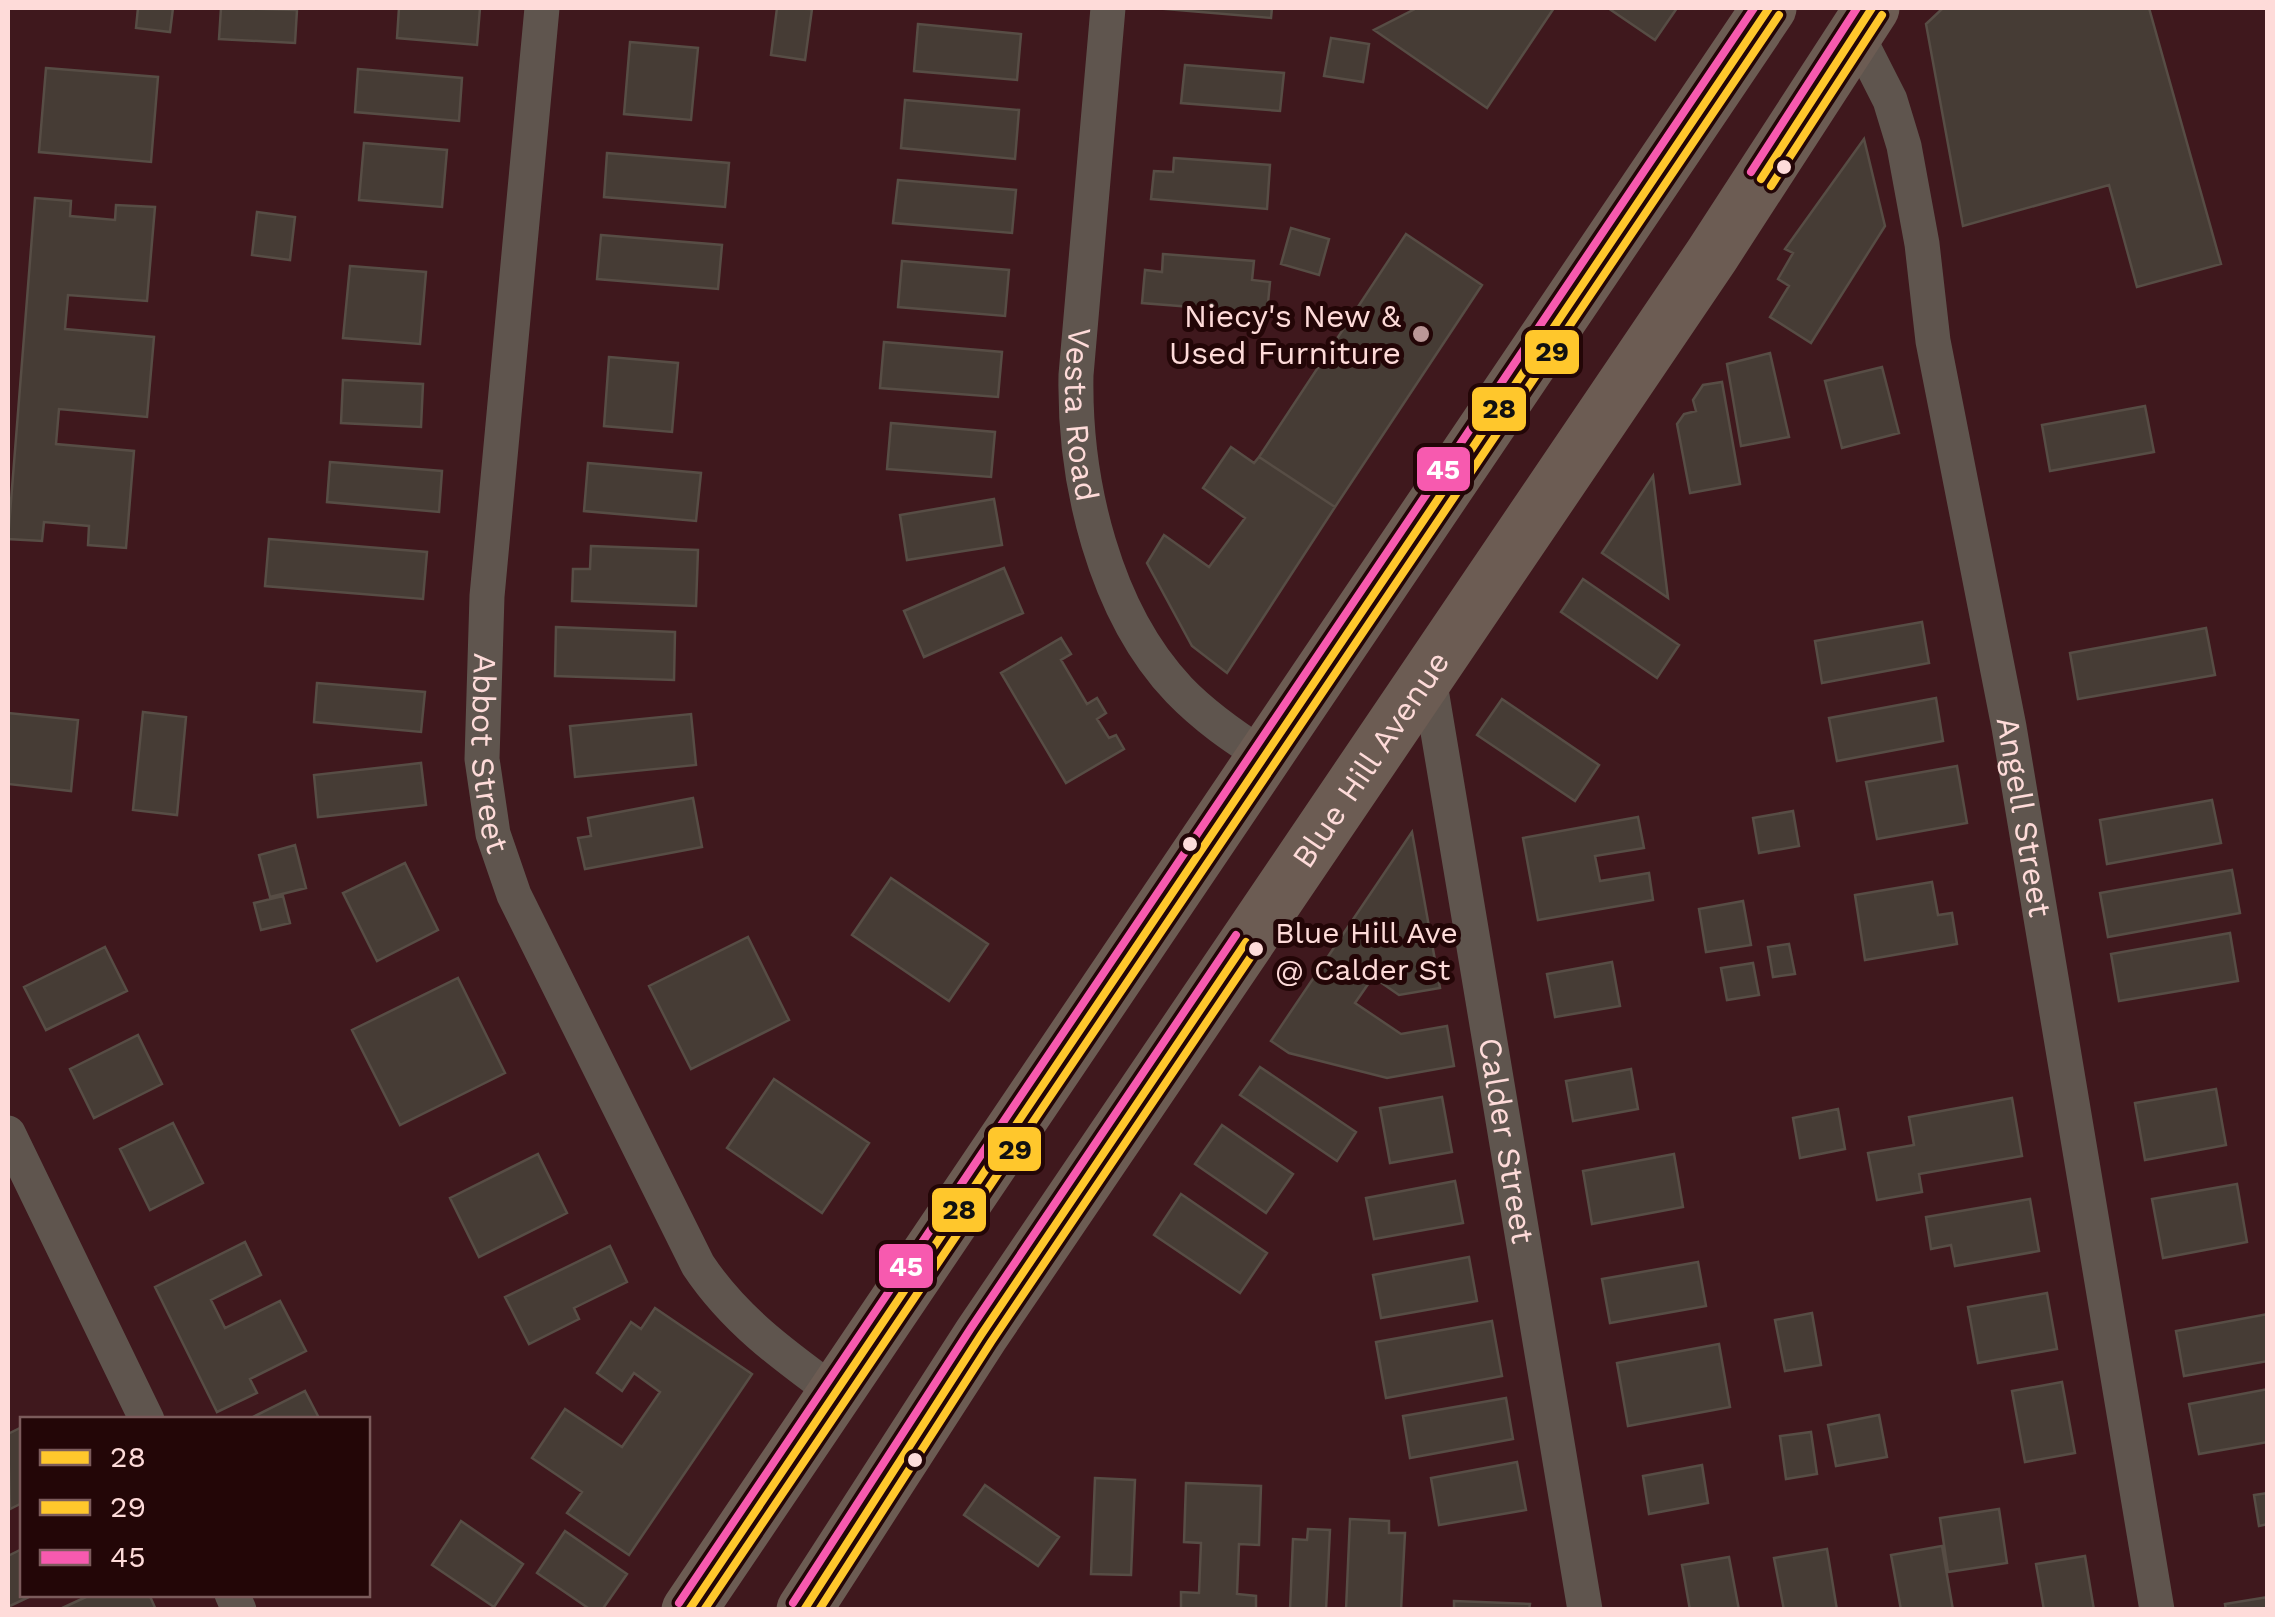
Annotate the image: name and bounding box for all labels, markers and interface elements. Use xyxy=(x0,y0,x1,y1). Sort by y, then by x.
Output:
unlabelled marker xyxy=(1774,157,1794,177)
place label: Niecy's New & Used Furniture xyxy=(1169,297,1402,372)
marker: Niecy's New & Used Furniture xyxy=(1410,323,1432,345)
street label: Vesta Road xyxy=(1056,326,1107,505)
line badge: 29 xyxy=(1523,328,1581,376)
text: 29 xyxy=(1535,335,1569,368)
line badge: 28 xyxy=(1470,385,1528,433)
text: 28 xyxy=(1482,392,1516,425)
line badge: 45 xyxy=(1415,445,1472,493)
text: 45 xyxy=(1426,453,1460,486)
street label: Blue Hill Avenue xyxy=(1284,644,1457,875)
street label: Abbot Street xyxy=(463,652,517,858)
street label: Angell Street xyxy=(1989,714,2060,920)
unlabelled marker xyxy=(1180,834,1200,854)
place label: Blue Hill Ave @ Calder St xyxy=(1275,915,1458,987)
marker: Blue Hill Ave @ Calder St xyxy=(1246,939,1266,959)
street label: Calder Street xyxy=(1471,1035,1542,1246)
line badge: 29 xyxy=(986,1125,1043,1173)
text: 29 xyxy=(998,1133,1032,1166)
line badge: 28 xyxy=(930,1186,988,1234)
text: 28 xyxy=(942,1193,976,1226)
line badge: 45 xyxy=(877,1242,935,1290)
text: 45 xyxy=(889,1250,923,1283)
legend xyxy=(20,1417,370,1597)
text: 28 xyxy=(110,1439,146,1474)
unlabelled marker xyxy=(905,1450,925,1470)
text: 29 xyxy=(110,1489,146,1524)
text: 45 xyxy=(110,1539,146,1574)

